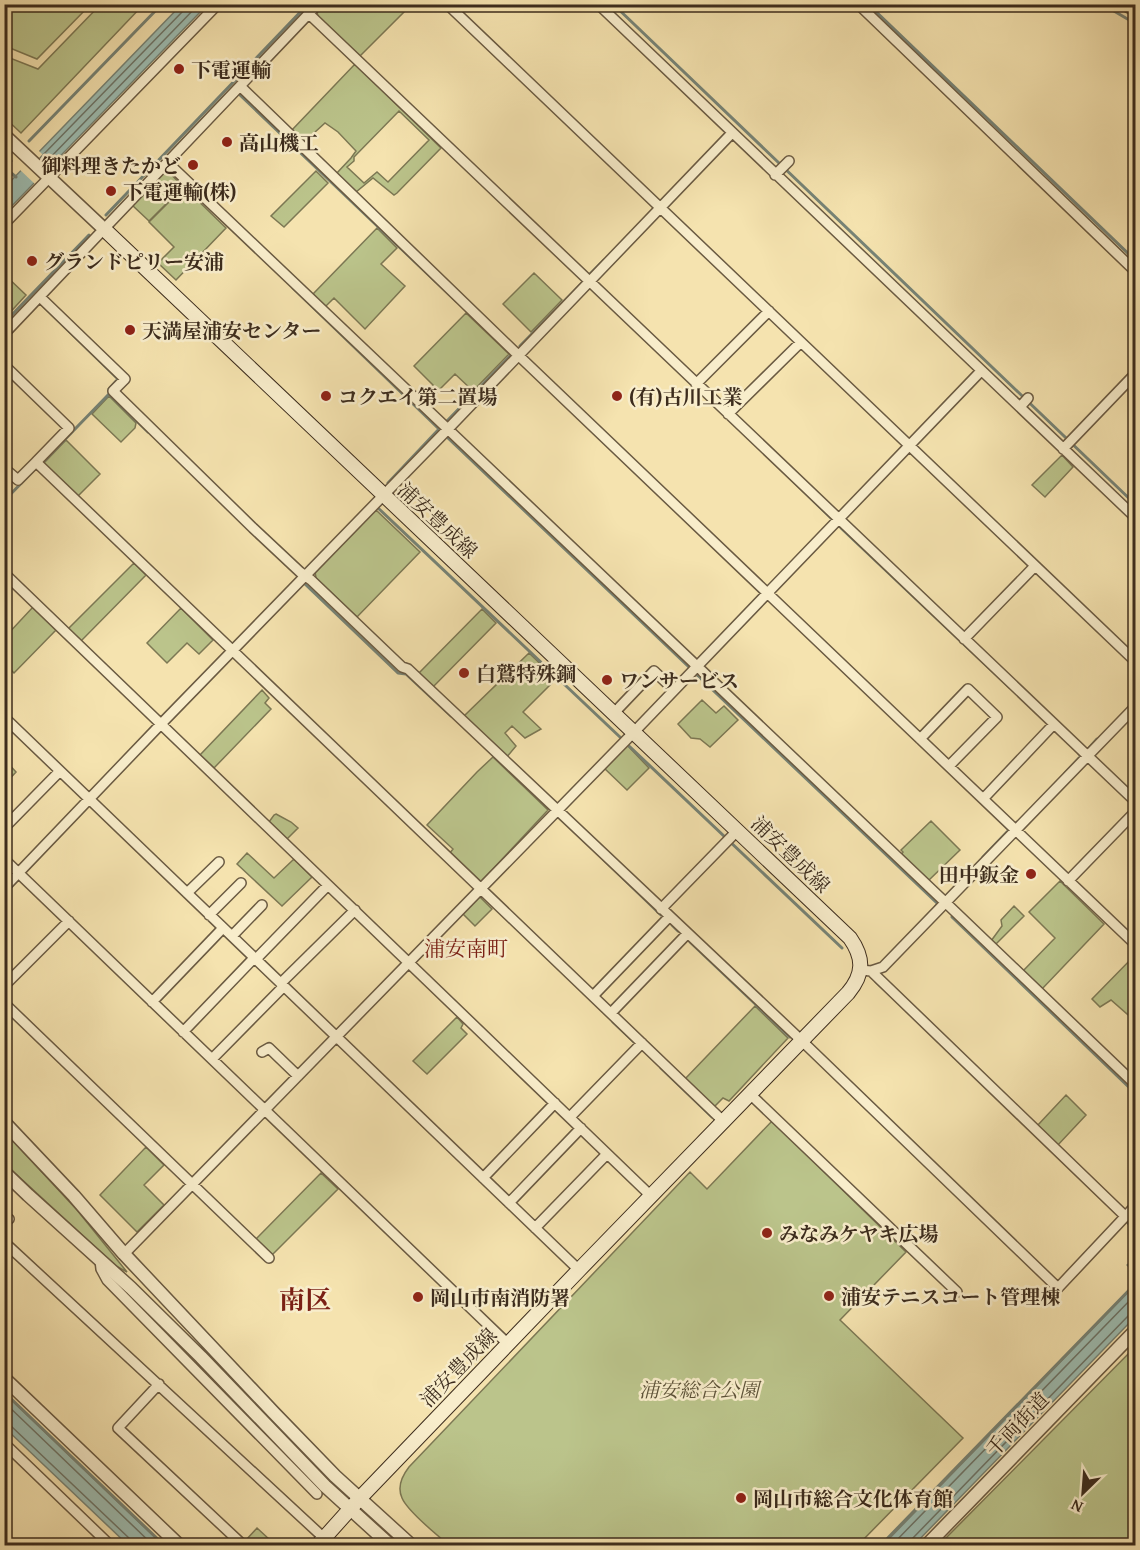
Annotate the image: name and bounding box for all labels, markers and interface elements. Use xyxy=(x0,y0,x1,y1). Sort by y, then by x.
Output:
place label: 下電運輸 xyxy=(191,55,271,84)
marker: 下電運輸 xyxy=(172,62,186,76)
place label: 高山機工 xyxy=(239,128,319,157)
marker: 高山機工 xyxy=(220,135,234,149)
place label: 御料理きたかど xyxy=(41,151,181,180)
marker: 御料理きたかど xyxy=(186,158,200,172)
place label: 下電運輸(株) xyxy=(123,177,236,206)
marker: 下電運輸(株) xyxy=(104,184,118,198)
place label: グランドピリー安浦 xyxy=(44,247,224,276)
marker: グランドピリー安浦 xyxy=(25,254,39,268)
place label: 天満屋浦安センター xyxy=(142,316,321,345)
marker: 天満屋浦安センター xyxy=(123,323,137,337)
place label: コクエイ第二置場 xyxy=(338,382,498,411)
place label: (有)古川工業 xyxy=(629,382,742,411)
marker: コクエイ第二置場 xyxy=(319,389,333,403)
marker: (有)古川工業 xyxy=(610,389,624,403)
street label: 浦安豊成線 xyxy=(392,475,484,565)
place label: 白鷲特殊鋼 xyxy=(476,659,576,688)
marker: 白鷲特殊鋼 xyxy=(457,666,471,680)
place label: ワンサービス xyxy=(619,666,739,695)
marker: ワンサービス xyxy=(600,673,614,687)
street label: 浦安豊成線 xyxy=(745,809,837,899)
place label: 田中鈑金 xyxy=(939,860,1019,889)
marker: 田中鈑金 xyxy=(1024,867,1038,881)
district label: 浦安南町 xyxy=(424,933,508,964)
place label: みなみケヤキ広場 xyxy=(779,1219,939,1248)
marker: みなみケヤキ広場 xyxy=(760,1226,774,1240)
district label: 南区 xyxy=(279,1280,331,1319)
place label: 浦安テニスコート管理棟 xyxy=(841,1282,1060,1311)
place label: 岡山市南消防署 xyxy=(430,1283,570,1312)
marker: 浦安テニスコート管理棟 xyxy=(822,1289,836,1303)
marker: 岡山市南消防署 xyxy=(411,1290,425,1304)
street label: 浦安豊成線 xyxy=(413,1321,503,1413)
park label: 浦安総合公園 xyxy=(639,1375,762,1404)
street label: 千両街道 xyxy=(979,1385,1055,1463)
north arrow xyxy=(1053,1463,1113,1523)
place label: 岡山市総合文化体育館 xyxy=(753,1484,953,1513)
marker: 岡山市総合文化体育館 xyxy=(734,1491,748,1505)
text: N xyxy=(1066,1493,1087,1520)

